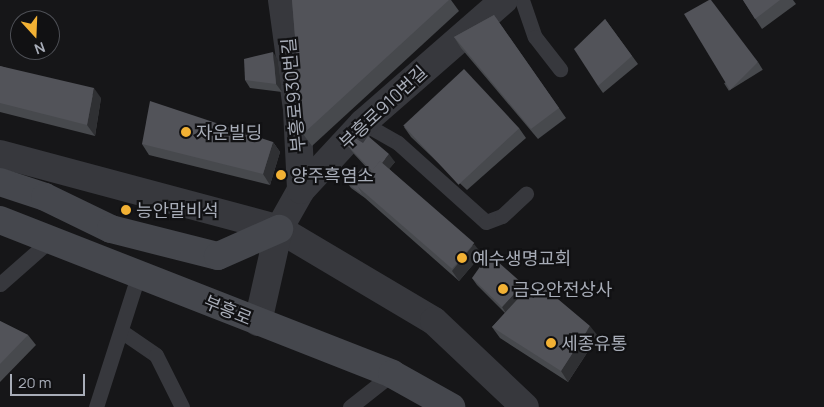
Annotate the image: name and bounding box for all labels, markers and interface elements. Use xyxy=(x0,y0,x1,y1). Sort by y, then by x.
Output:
north arrow xyxy=(10,10,60,60)
street label: 부흥로930번길 xyxy=(277,37,309,153)
text: N xyxy=(32,38,48,59)
street label: 부흥로910번길 xyxy=(335,61,431,153)
place label: 자운빌딩 xyxy=(196,121,262,143)
marker: 자운빌딩 xyxy=(180,126,192,138)
place label: 양주흑염소 xyxy=(291,164,374,186)
marker: 양주흑염소 xyxy=(275,169,287,181)
place label: 능안말비석 xyxy=(136,199,219,221)
marker: 능안말비석 xyxy=(120,204,132,216)
place label: 예수생명교회 xyxy=(472,247,571,269)
marker: 예수생명교회 xyxy=(456,252,468,264)
place label: 금오안전상사 xyxy=(513,278,612,300)
marker: 금오안전상사 xyxy=(497,283,509,295)
street label: 부흥로 xyxy=(201,291,255,329)
place label: 세종유통 xyxy=(561,332,627,354)
marker: 세종유통 xyxy=(545,337,557,349)
scale bar xyxy=(12,364,88,396)
text: 20 m xyxy=(18,372,51,393)

